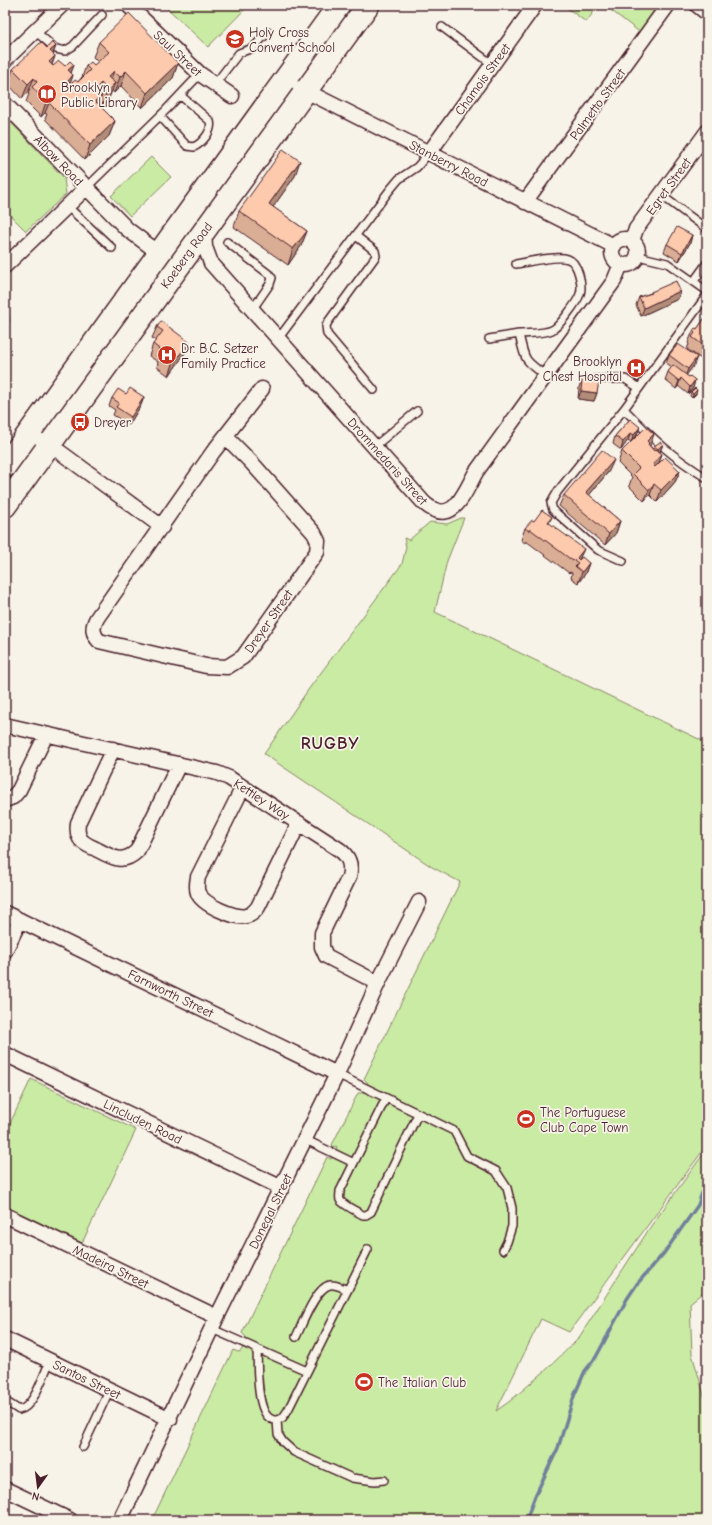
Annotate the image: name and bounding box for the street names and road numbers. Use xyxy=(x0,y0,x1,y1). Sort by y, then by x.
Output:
street label: Saul Street xyxy=(151,27,206,80)
street label: Chamois Street xyxy=(451,40,514,118)
street label: Palmetto Street xyxy=(567,65,629,143)
street label: Albow Road xyxy=(31,132,86,189)
street label: Stanberry Road xyxy=(407,137,491,190)
street label: Egret Street xyxy=(643,154,695,218)
street label: Koeberg Road xyxy=(157,219,215,291)
street label: Drommedaris Street xyxy=(345,415,432,509)
street label: Dreyer Street xyxy=(241,586,296,656)
street label: Kettley Way xyxy=(231,776,293,823)
street label: Farnworth Street xyxy=(126,966,217,1021)
street label: Lincluden Road xyxy=(101,1096,184,1147)
street label: Donegal Street xyxy=(246,1170,296,1251)
street label: Madeira Street xyxy=(70,1242,152,1292)
street label: Santos Street xyxy=(50,1357,124,1403)

